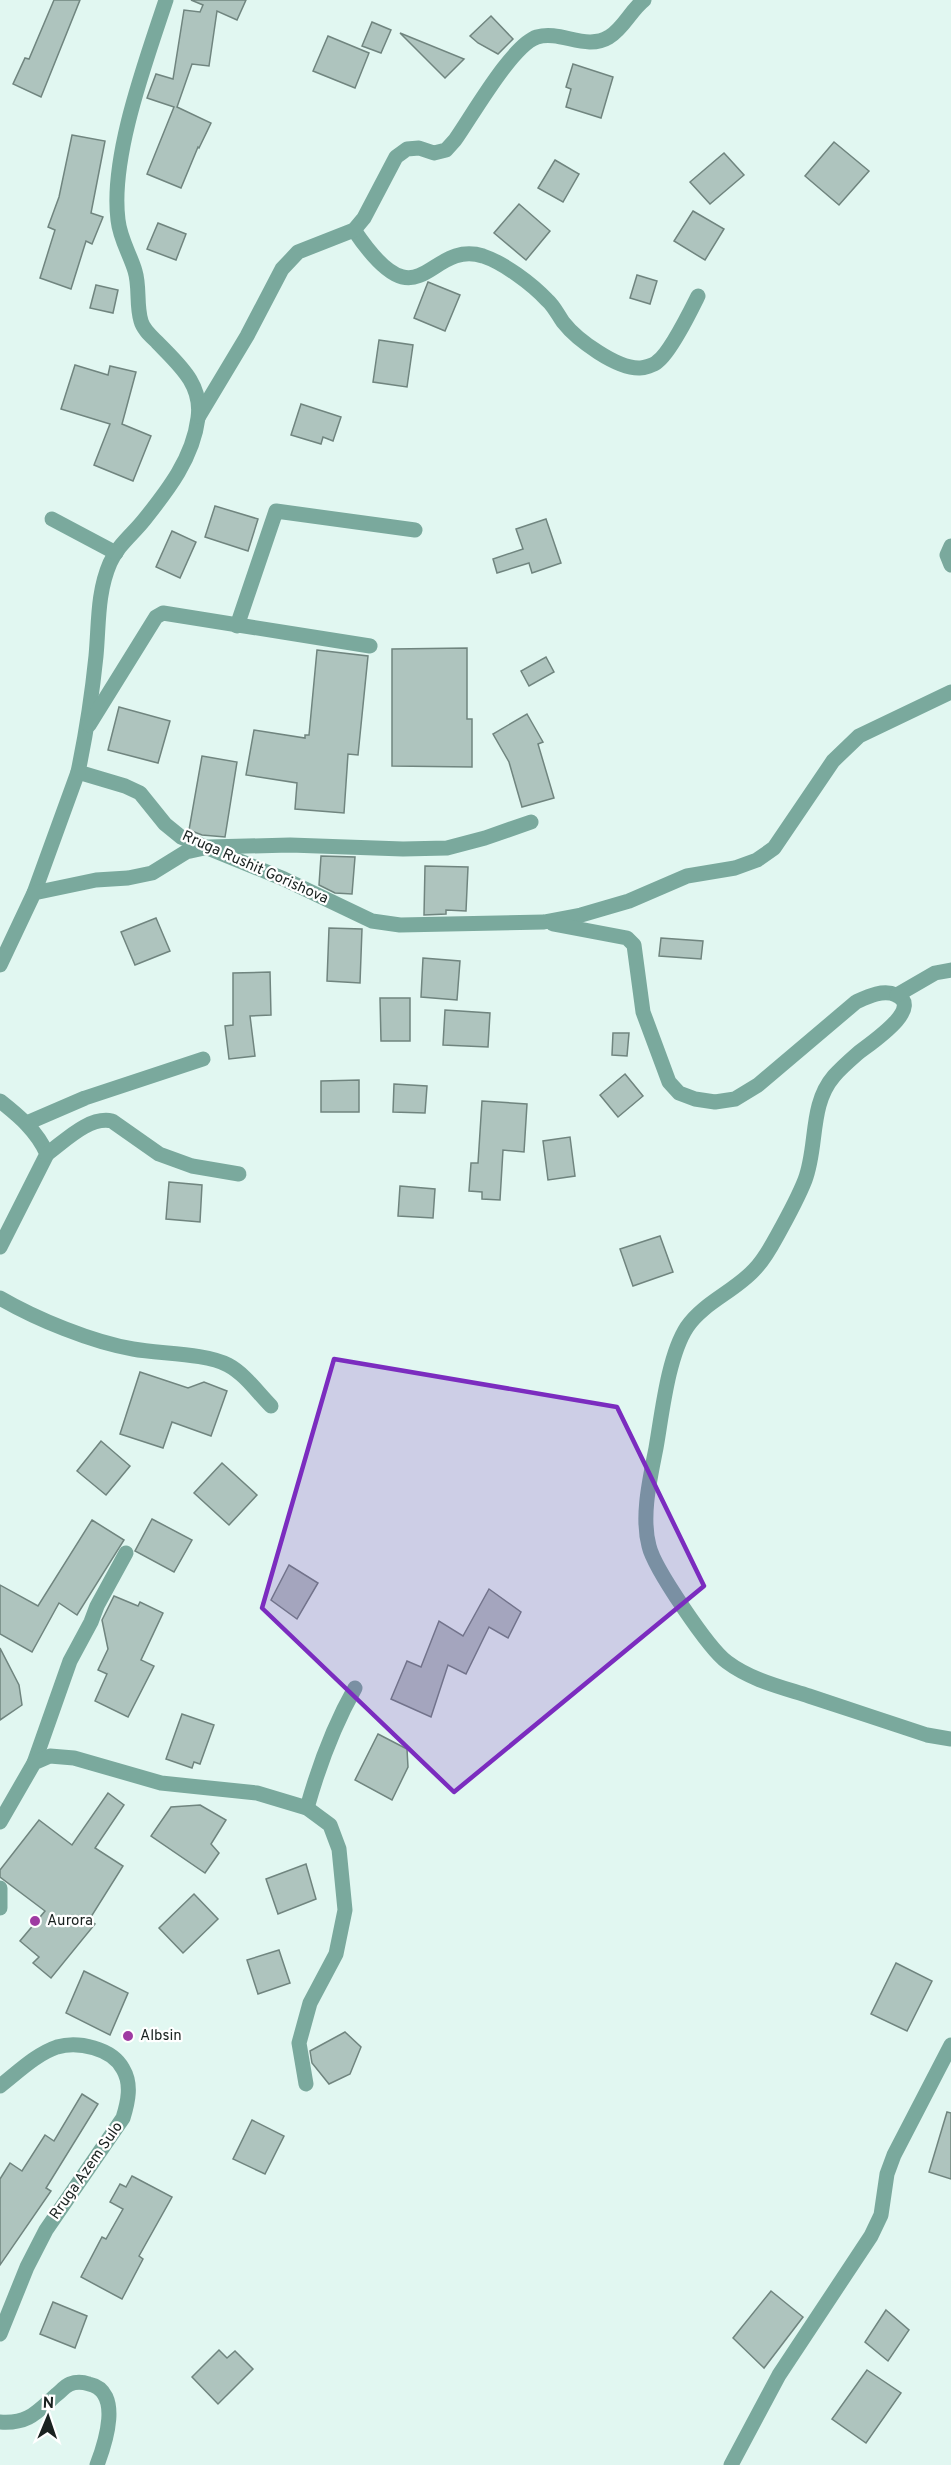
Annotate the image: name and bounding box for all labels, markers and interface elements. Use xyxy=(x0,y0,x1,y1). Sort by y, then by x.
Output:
street label: Rruga Rushit Gorishova xyxy=(179,827,331,909)
place label: Aurora xyxy=(47,1912,93,1931)
marker: Aurora xyxy=(28,1914,42,1928)
place label: Albsin xyxy=(140,2027,182,2046)
marker: Albsin xyxy=(121,2029,135,2043)
street label: Rruga Azem Sulo xyxy=(46,2118,128,2224)
north arrow xyxy=(18,2387,78,2447)
text: N xyxy=(42,2394,55,2414)

